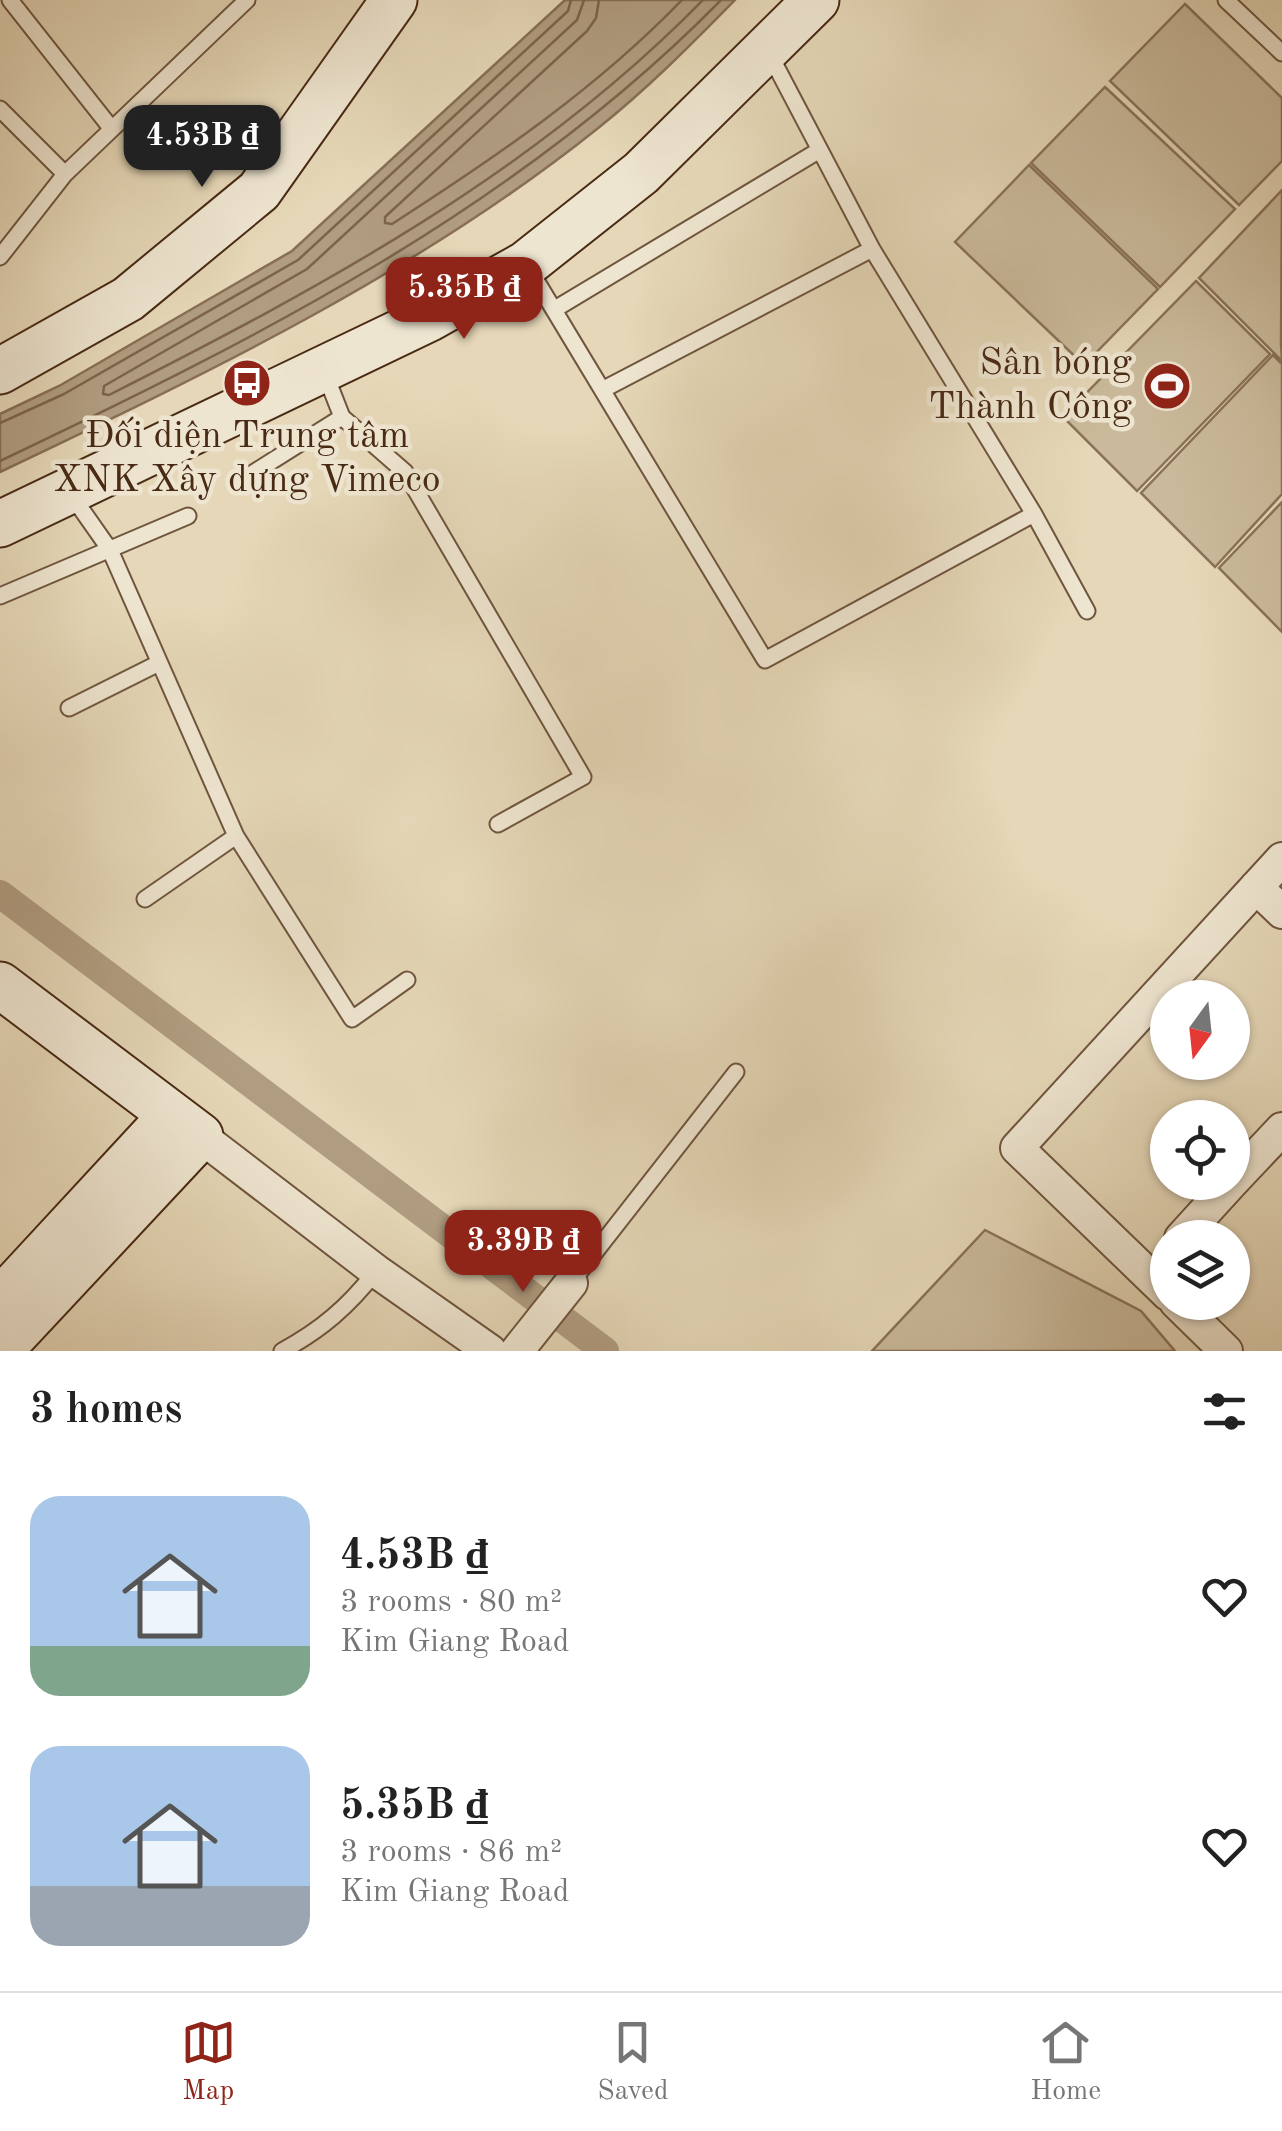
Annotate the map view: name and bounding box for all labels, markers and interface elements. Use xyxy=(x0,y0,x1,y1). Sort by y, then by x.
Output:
pin: 4.53B ₫ xyxy=(110,105,294,190)
text: 4.53B ₫ xyxy=(146,121,258,153)
pin: 5.35B ₫ xyxy=(372,257,556,342)
text: 5.35B ₫ xyxy=(408,273,520,305)
place label: Sân bóng Thành Công xyxy=(928,345,1132,427)
bus stop icon: Đối diện Trung tâm XNK Xây dựng Vimeco xyxy=(221,357,273,409)
sports icon: Sân bóng Thành Công xyxy=(1141,360,1193,412)
place label: Đối diện Trung tâm XNK Xây dựng Vimeco xyxy=(53,416,441,500)
north arrow xyxy=(1150,980,1250,1080)
map controls xyxy=(1150,980,1250,1320)
button: locate xyxy=(1150,1100,1250,1200)
pin: 3.39B ₫ xyxy=(431,1210,615,1295)
button: layers xyxy=(1150,1220,1250,1320)
text: 3.39B ₫ xyxy=(467,1226,579,1258)
icon: filters xyxy=(1197,1384,1252,1439)
text: 3 homes xyxy=(30,1390,182,1432)
icon: home xyxy=(110,1536,230,1656)
text: 4.53B ₫ xyxy=(340,1536,488,1578)
icon: heart xyxy=(1197,1569,1252,1624)
text: 3 rooms · 80 m² xyxy=(340,1587,562,1619)
text: Kim Giang Road xyxy=(340,1627,570,1659)
icon: home xyxy=(110,1786,230,1906)
text: 5.35B ₫ xyxy=(340,1786,488,1828)
icon: heart xyxy=(1197,1819,1252,1874)
text: 3 rooms · 86 m² xyxy=(340,1837,562,1869)
text: Kim Giang Road xyxy=(340,1877,570,1909)
tab: Map xyxy=(181,2015,236,2110)
tab: Saved xyxy=(597,2015,669,2110)
tab: Home xyxy=(1030,2015,1101,2110)

